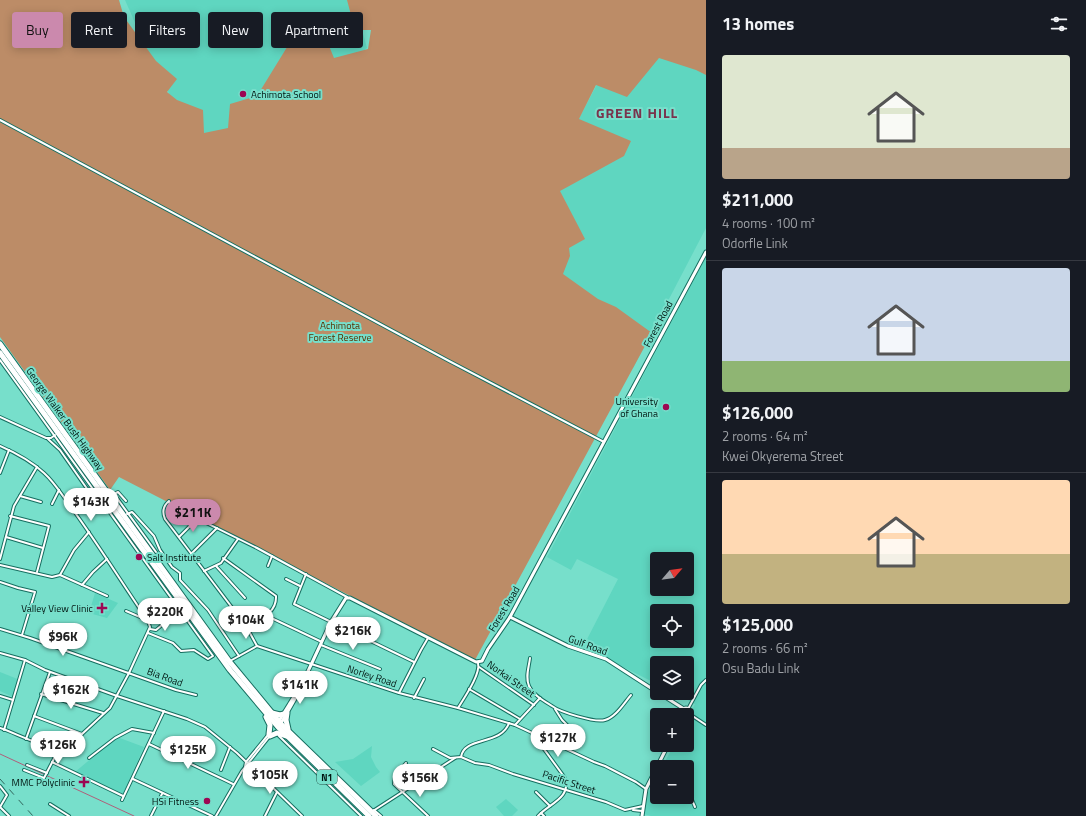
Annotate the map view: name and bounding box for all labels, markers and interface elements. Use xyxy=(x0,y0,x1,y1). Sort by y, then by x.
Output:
text: 13 homes xyxy=(722,11,794,37)
chip: Buy xyxy=(12,12,63,48)
chip: Rent xyxy=(71,12,127,48)
chip: Filters xyxy=(135,12,200,48)
chip: New xyxy=(208,12,263,48)
chip: Apartment xyxy=(271,12,363,48)
icon: filters xyxy=(1048,13,1070,35)
icon: home xyxy=(860,81,932,153)
place label: Achimota School xyxy=(251,87,321,102)
marker: Achimota School xyxy=(238,89,248,99)
district label: GREEN HILL xyxy=(596,102,678,123)
text: $211,000 xyxy=(722,187,793,213)
text: 4 rooms · 100 m² xyxy=(722,213,815,233)
text: Odorfle Link xyxy=(722,233,788,253)
icon: home xyxy=(860,294,932,366)
street label: Forest Road xyxy=(639,298,677,350)
park label: Achimota Forest Reserve xyxy=(308,318,372,345)
street label: George Walker Bush Highway xyxy=(22,364,108,474)
place label: University of Ghana xyxy=(616,394,658,421)
text: $126,000 xyxy=(722,400,793,426)
marker: University of Ghana xyxy=(661,402,671,412)
text: 2 rooms · 64 m² xyxy=(722,426,808,446)
text: Kwei Okyerema Street xyxy=(722,446,843,466)
pin: $143K xyxy=(63,488,119,522)
text: $143K xyxy=(73,491,109,511)
pin: $211K xyxy=(165,499,221,533)
text: $211K xyxy=(175,502,211,522)
icon: home xyxy=(860,506,932,578)
place label: Salt Institute xyxy=(147,550,201,565)
marker: Salt Institute xyxy=(134,552,144,562)
north arrow xyxy=(650,552,694,596)
map controls xyxy=(650,552,694,804)
street label: Forest Road xyxy=(484,583,524,635)
pin: $220K xyxy=(137,598,193,632)
place label: Valley View Clinic xyxy=(21,601,93,616)
text: $220K xyxy=(147,601,183,621)
marker: Valley View Clinic xyxy=(96,602,108,614)
button: locate xyxy=(650,604,694,648)
pin: $104K xyxy=(218,606,274,640)
text: $104K xyxy=(228,609,264,629)
text: $125,000 xyxy=(722,612,793,638)
pin: $216K xyxy=(325,617,381,651)
text: $216K xyxy=(335,620,371,640)
pin: $96K xyxy=(39,623,87,657)
text: $96K xyxy=(48,626,78,646)
street label: Gulf Road xyxy=(566,631,610,659)
text: 2 rooms · 66 m² xyxy=(722,638,808,658)
button: layers xyxy=(650,656,694,700)
street label: Norkai Street xyxy=(484,657,538,701)
text: Osu Badu Link xyxy=(722,658,800,678)
street label: Norley Road xyxy=(345,661,399,691)
street label: Bia Road xyxy=(145,664,185,690)
pin: $141K xyxy=(272,671,328,705)
text: $141K xyxy=(282,674,318,694)
pin: $162K xyxy=(43,676,99,710)
text: $162K xyxy=(53,679,89,699)
button: + xyxy=(650,708,694,752)
pin: $127K xyxy=(530,724,586,758)
text: $127K xyxy=(540,727,576,747)
pin: $126K xyxy=(30,731,86,765)
text: $126K xyxy=(40,734,76,754)
pin: $125K xyxy=(160,736,216,770)
text: $125K xyxy=(170,739,206,759)
button: − xyxy=(650,760,694,804)
pin: $105K xyxy=(242,761,298,795)
text: $105K xyxy=(252,764,288,784)
pin: $156K xyxy=(392,764,448,798)
street label: Pacific Street xyxy=(540,766,598,798)
text: $156K xyxy=(402,767,438,787)
road number: N1 xyxy=(317,770,337,784)
place label: MMC Polyclinic xyxy=(12,775,75,790)
marker: MMC Polyclinic xyxy=(78,776,90,788)
place label: HSi Fitness xyxy=(152,794,199,809)
marker: HSi Fitness xyxy=(202,796,212,806)

